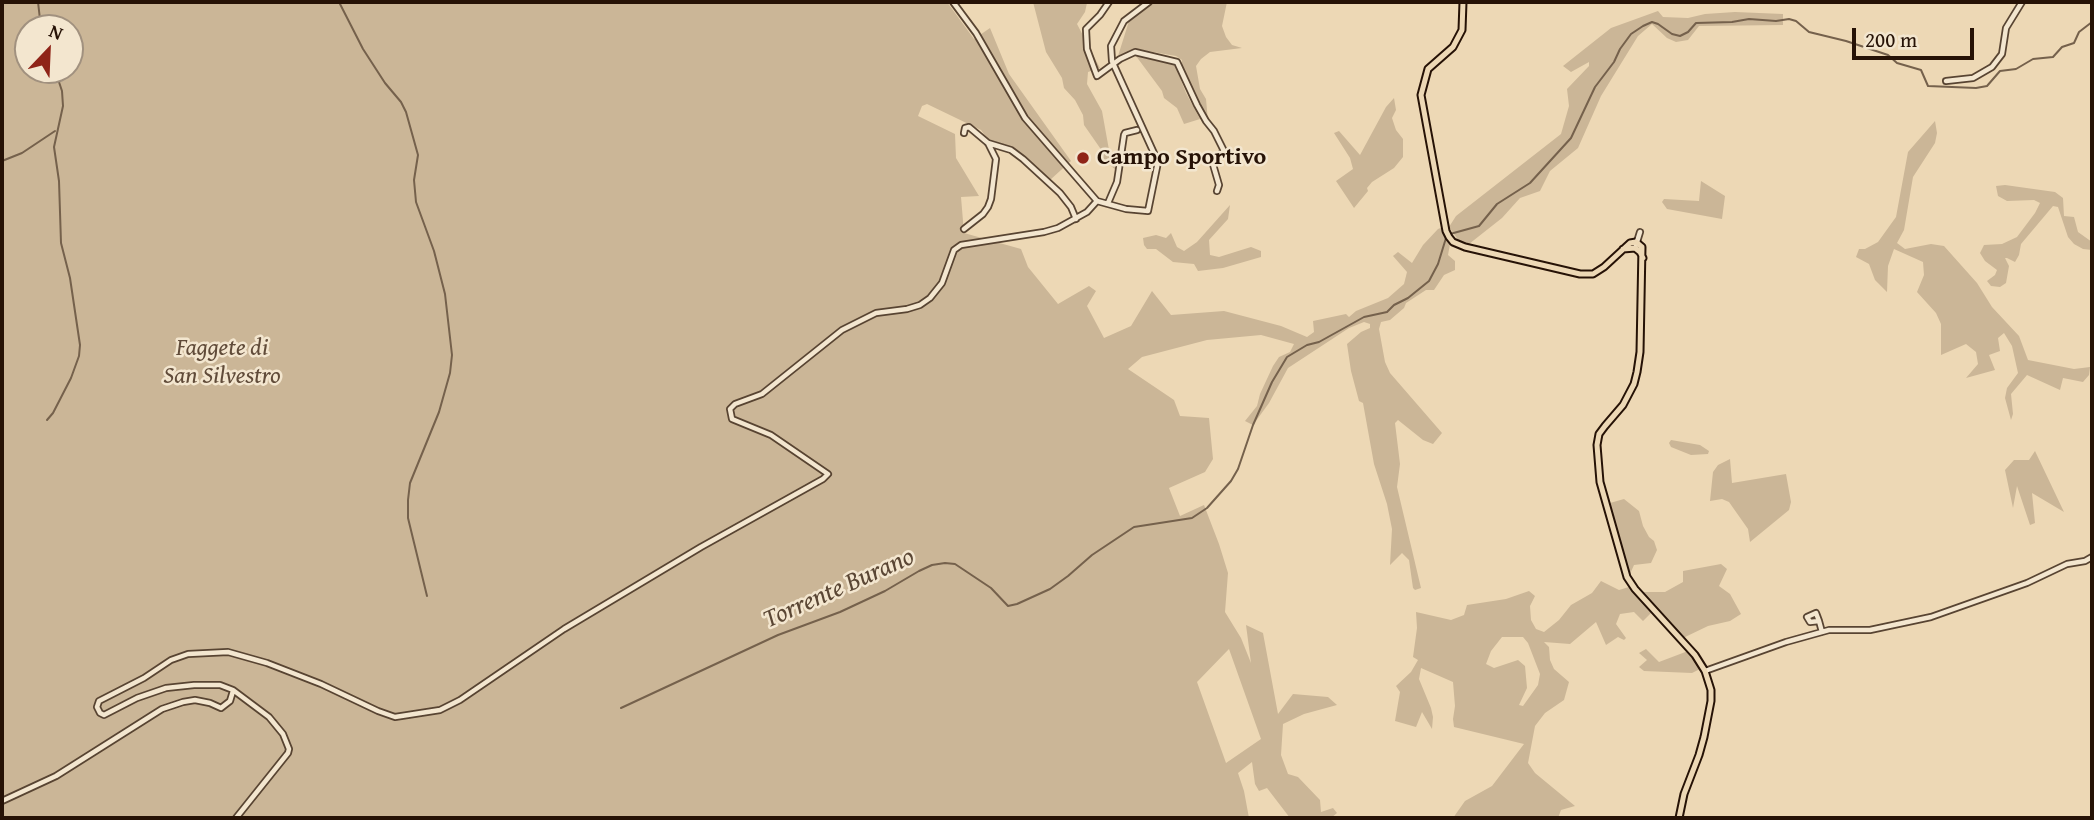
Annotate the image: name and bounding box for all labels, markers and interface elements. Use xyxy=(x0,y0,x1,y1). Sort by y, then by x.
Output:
north arrow xyxy=(14,14,84,84)
scale bar xyxy=(1856,14,1979,58)
text: N xyxy=(45,16,68,47)
text: 200 m xyxy=(1865,24,1917,55)
place label: Campo Sportivo xyxy=(1097,144,1266,172)
marker: Campo Sportivo xyxy=(1075,150,1091,166)
park label: Faggete di San Silvestro xyxy=(163,335,281,391)
water label: Torrente Burano xyxy=(759,542,919,636)

